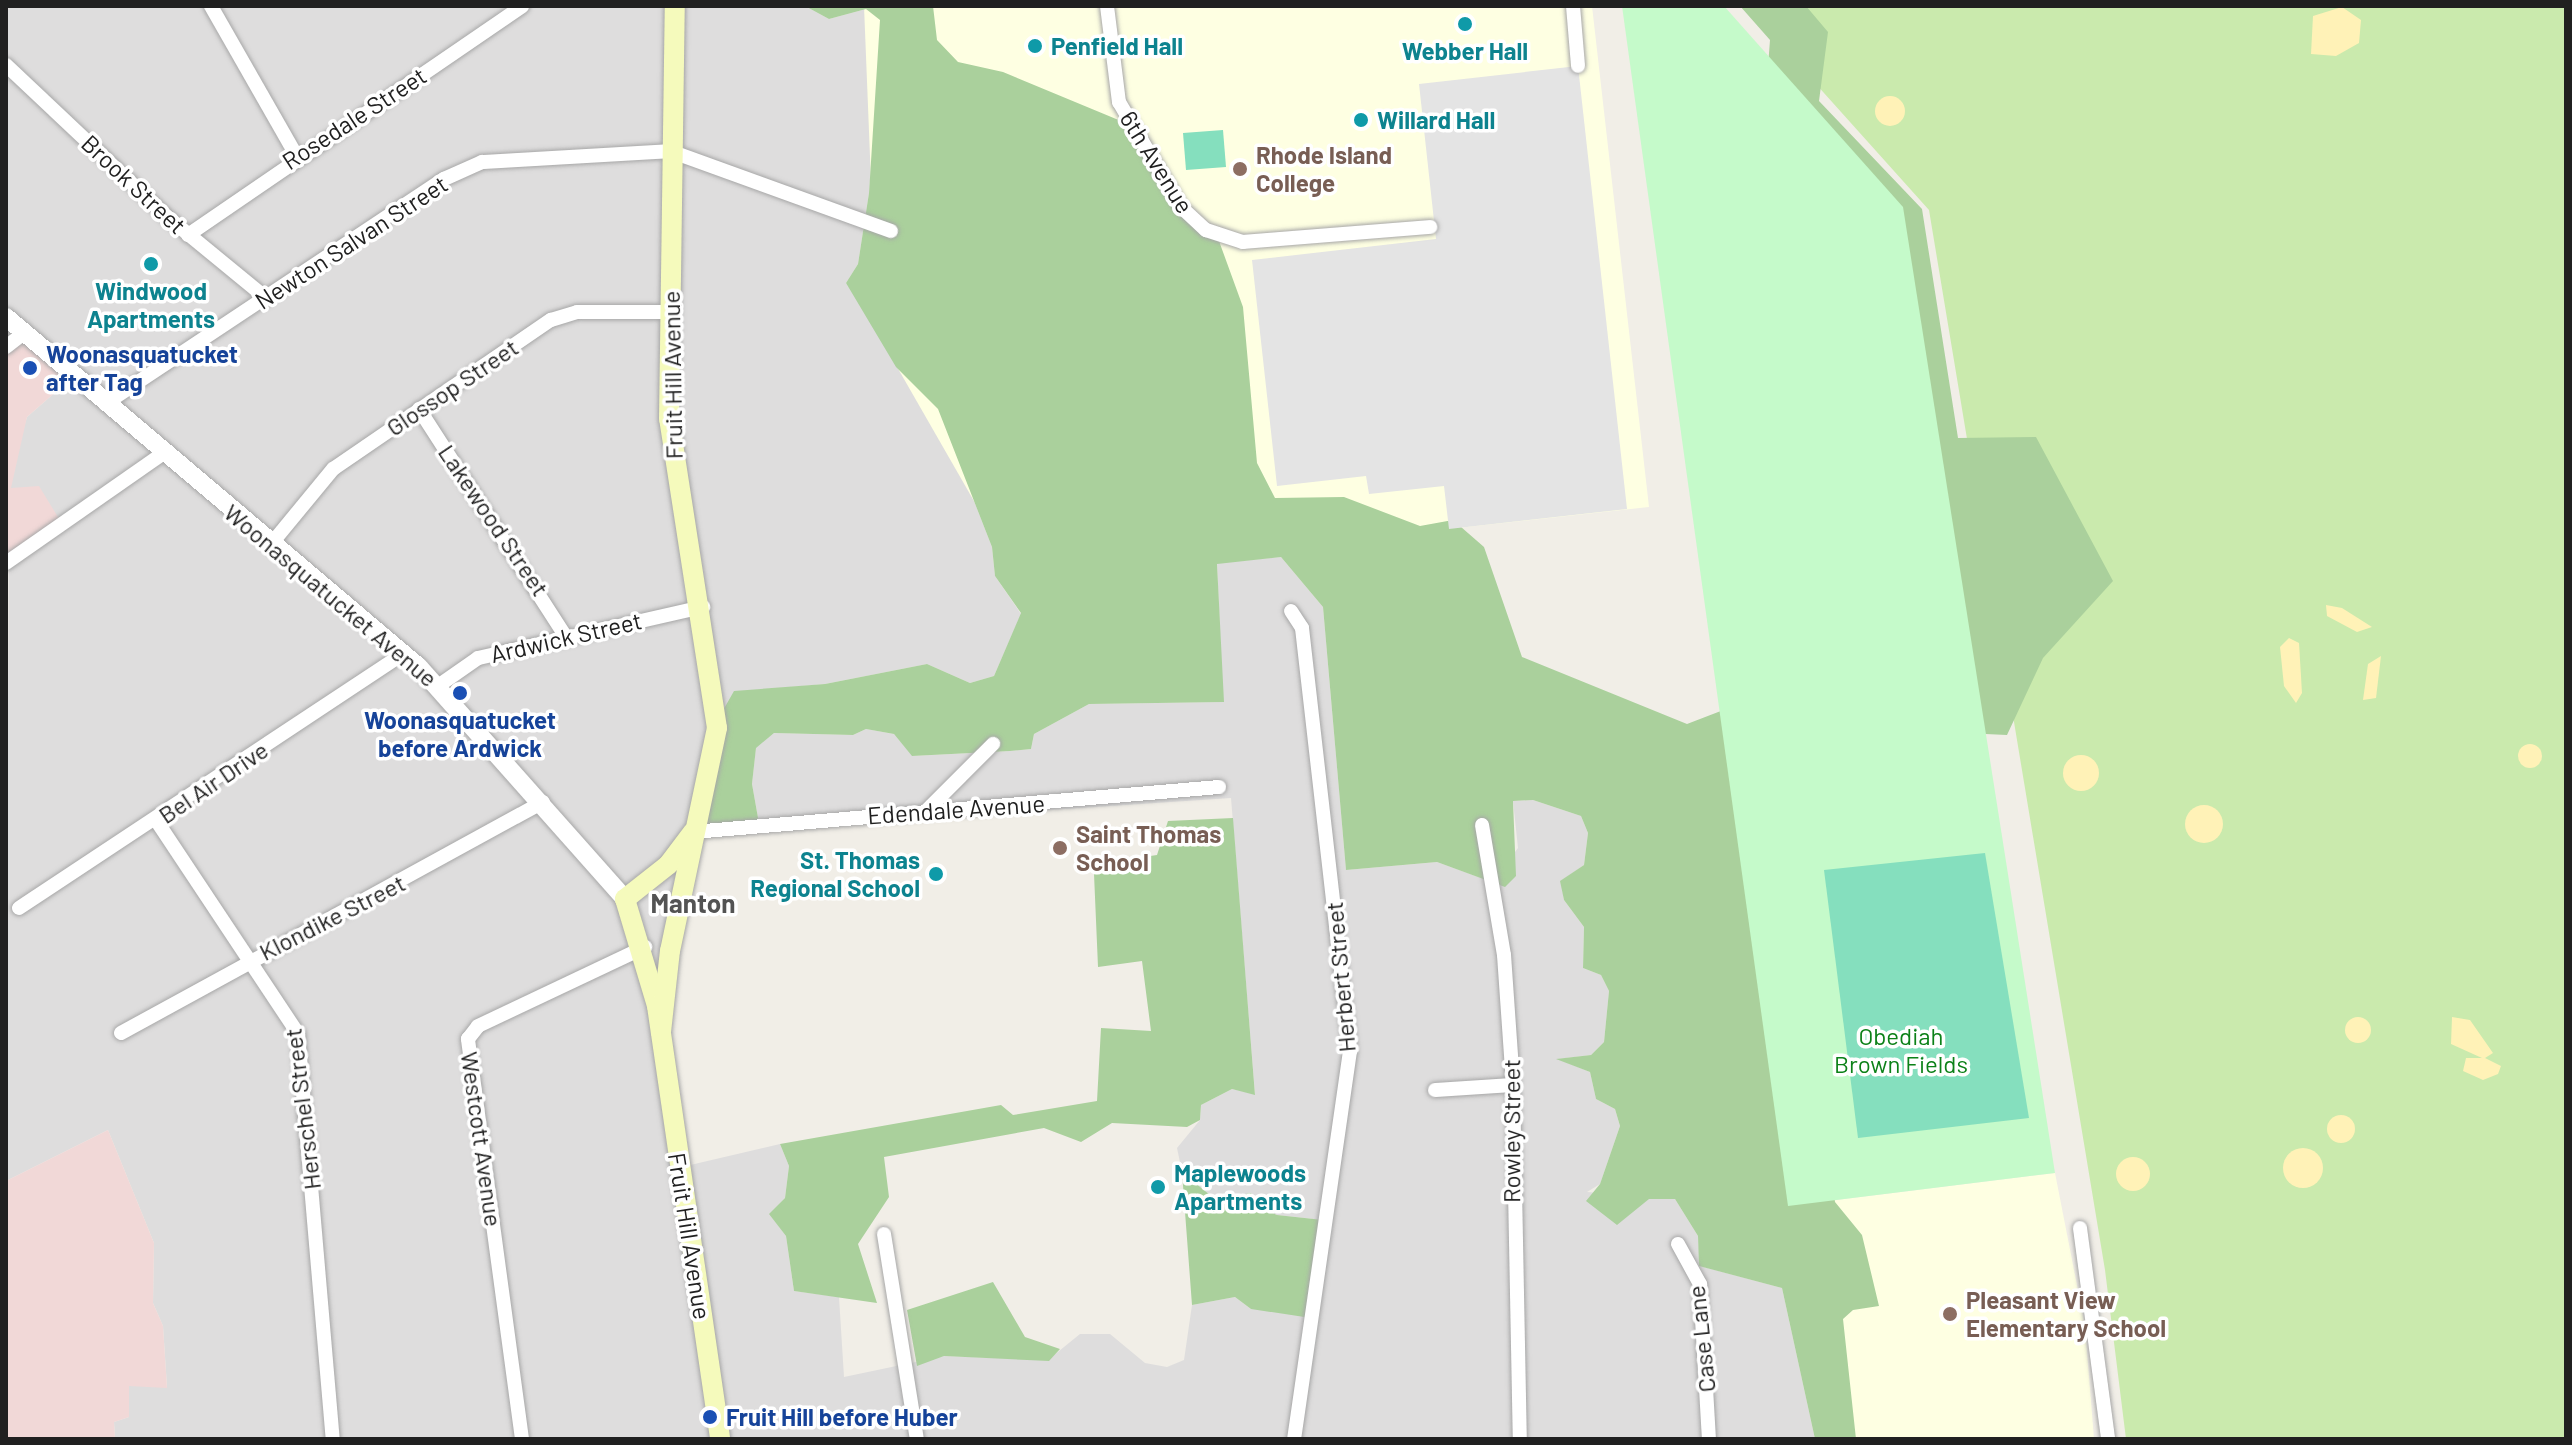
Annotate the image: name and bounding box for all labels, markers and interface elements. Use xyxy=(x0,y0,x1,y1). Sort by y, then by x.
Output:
marker: Webber Hall xyxy=(1456,15,1474,33)
place label: Penfield Hall xyxy=(1051,32,1183,60)
marker: Penfield Hall xyxy=(1026,37,1044,55)
place label: Webber Hall xyxy=(1402,37,1528,65)
street label: Rosedale Street xyxy=(277,61,431,175)
street label: 6th Avenue xyxy=(1114,106,1200,218)
place label: Willard Hall xyxy=(1377,106,1495,134)
marker: Willard Hall xyxy=(1352,111,1370,129)
street label: Brook Street xyxy=(76,128,192,240)
place label: Rhode Island College xyxy=(1256,141,1392,197)
marker: Rhode Island College xyxy=(1231,160,1249,178)
street label: Newton Salvan Street xyxy=(249,169,453,315)
marker: Windwood Apartments xyxy=(142,255,160,273)
place label: Windwood Apartments xyxy=(87,277,215,333)
street label: Fruit Hill Avenue xyxy=(656,290,688,460)
street label: Glossop Street xyxy=(381,332,523,442)
place label: Woonasquatucket after Tag xyxy=(46,340,238,396)
marker: Woonasquatucket after Tag xyxy=(21,359,39,377)
street label: Lakewood Street xyxy=(433,439,555,601)
street label: Woonasquatucket Avenue xyxy=(219,497,443,693)
street label: Ardwick Street xyxy=(487,606,645,668)
marker: Woonasquatucket before Ardwick xyxy=(451,684,469,702)
place label: Woonasquatucket before Ardwick xyxy=(364,706,556,762)
street label: Bel Air Drive xyxy=(153,735,273,829)
street label: Edendale Avenue xyxy=(866,788,1046,830)
place label: Saint Thomas School xyxy=(1076,820,1221,876)
marker: Saint Thomas School xyxy=(1051,839,1069,857)
place label: St. Thomas Regional School xyxy=(750,846,920,902)
marker: St. Thomas Regional School xyxy=(927,865,945,883)
street label: Klondike Street xyxy=(254,868,410,966)
district label: Manton xyxy=(651,887,735,919)
street label: Herbert Street xyxy=(1319,900,1361,1054)
park label: Obediah Brown Fields xyxy=(1834,1022,1968,1078)
street label: Herschel Street xyxy=(278,1027,326,1191)
street label: Westcott Avenue xyxy=(455,1050,509,1228)
street label: Rowley Street xyxy=(1497,1059,1525,1203)
street label: Fruit Hill Avenue xyxy=(663,1151,717,1321)
place label: Maplewoods Apartments xyxy=(1174,1159,1306,1215)
marker: Maplewoods Apartments xyxy=(1149,1178,1167,1196)
street label: Case Lane xyxy=(1681,1284,1721,1394)
place label: Pleasant View Elementary School xyxy=(1966,1286,2166,1342)
marker: Pleasant View Elementary School xyxy=(1941,1305,1959,1323)
place label: Fruit Hill before Huber xyxy=(726,1403,958,1431)
marker: Fruit Hill before Huber xyxy=(701,1408,719,1426)

